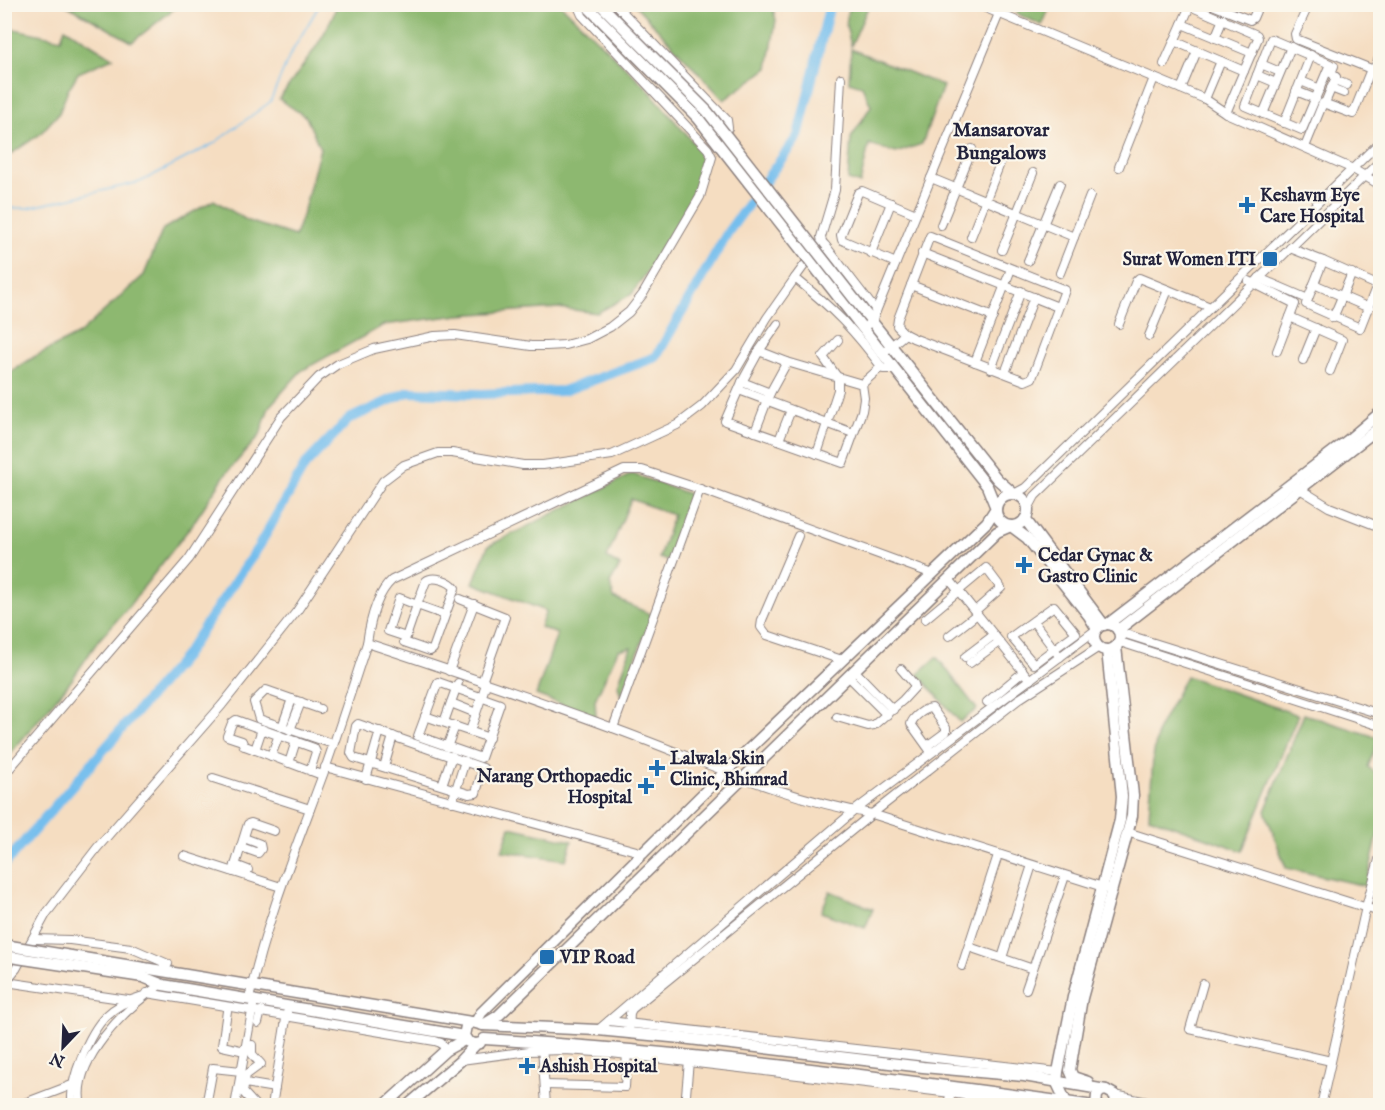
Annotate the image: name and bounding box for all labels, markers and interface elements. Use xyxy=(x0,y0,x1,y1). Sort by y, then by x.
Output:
district label: Mansarovar Bungalows xyxy=(953,118,1050,166)
place label: Keshavm Eye Care Hospital xyxy=(1260,185,1365,229)
marker: Keshavm Eye Care Hospital xyxy=(1238,196,1256,214)
place label: Surat Women ITI xyxy=(1123,249,1256,272)
marker: Surat Women ITI xyxy=(1261,250,1279,268)
place label: Cedar Gynac & Gastro Clinic xyxy=(1038,545,1153,589)
marker: Cedar Gynac & Gastro Clinic xyxy=(1015,556,1033,574)
place label: Lalwala Skin Clinic, Bhimrad xyxy=(670,748,788,792)
marker: Lalwala Skin Clinic, Bhimrad xyxy=(648,759,666,777)
place label: Narang Orthopaedic Hospital xyxy=(476,766,633,810)
marker: Narang Orthopaedic Hospital xyxy=(637,777,655,795)
place label: VIP Road xyxy=(559,947,635,970)
marker: VIP Road xyxy=(538,948,556,966)
north arrow xyxy=(33,1017,93,1077)
text: N xyxy=(47,1047,69,1071)
place label: Ashish Hospital xyxy=(539,1056,658,1079)
marker: Ashish Hospital xyxy=(518,1057,536,1075)

